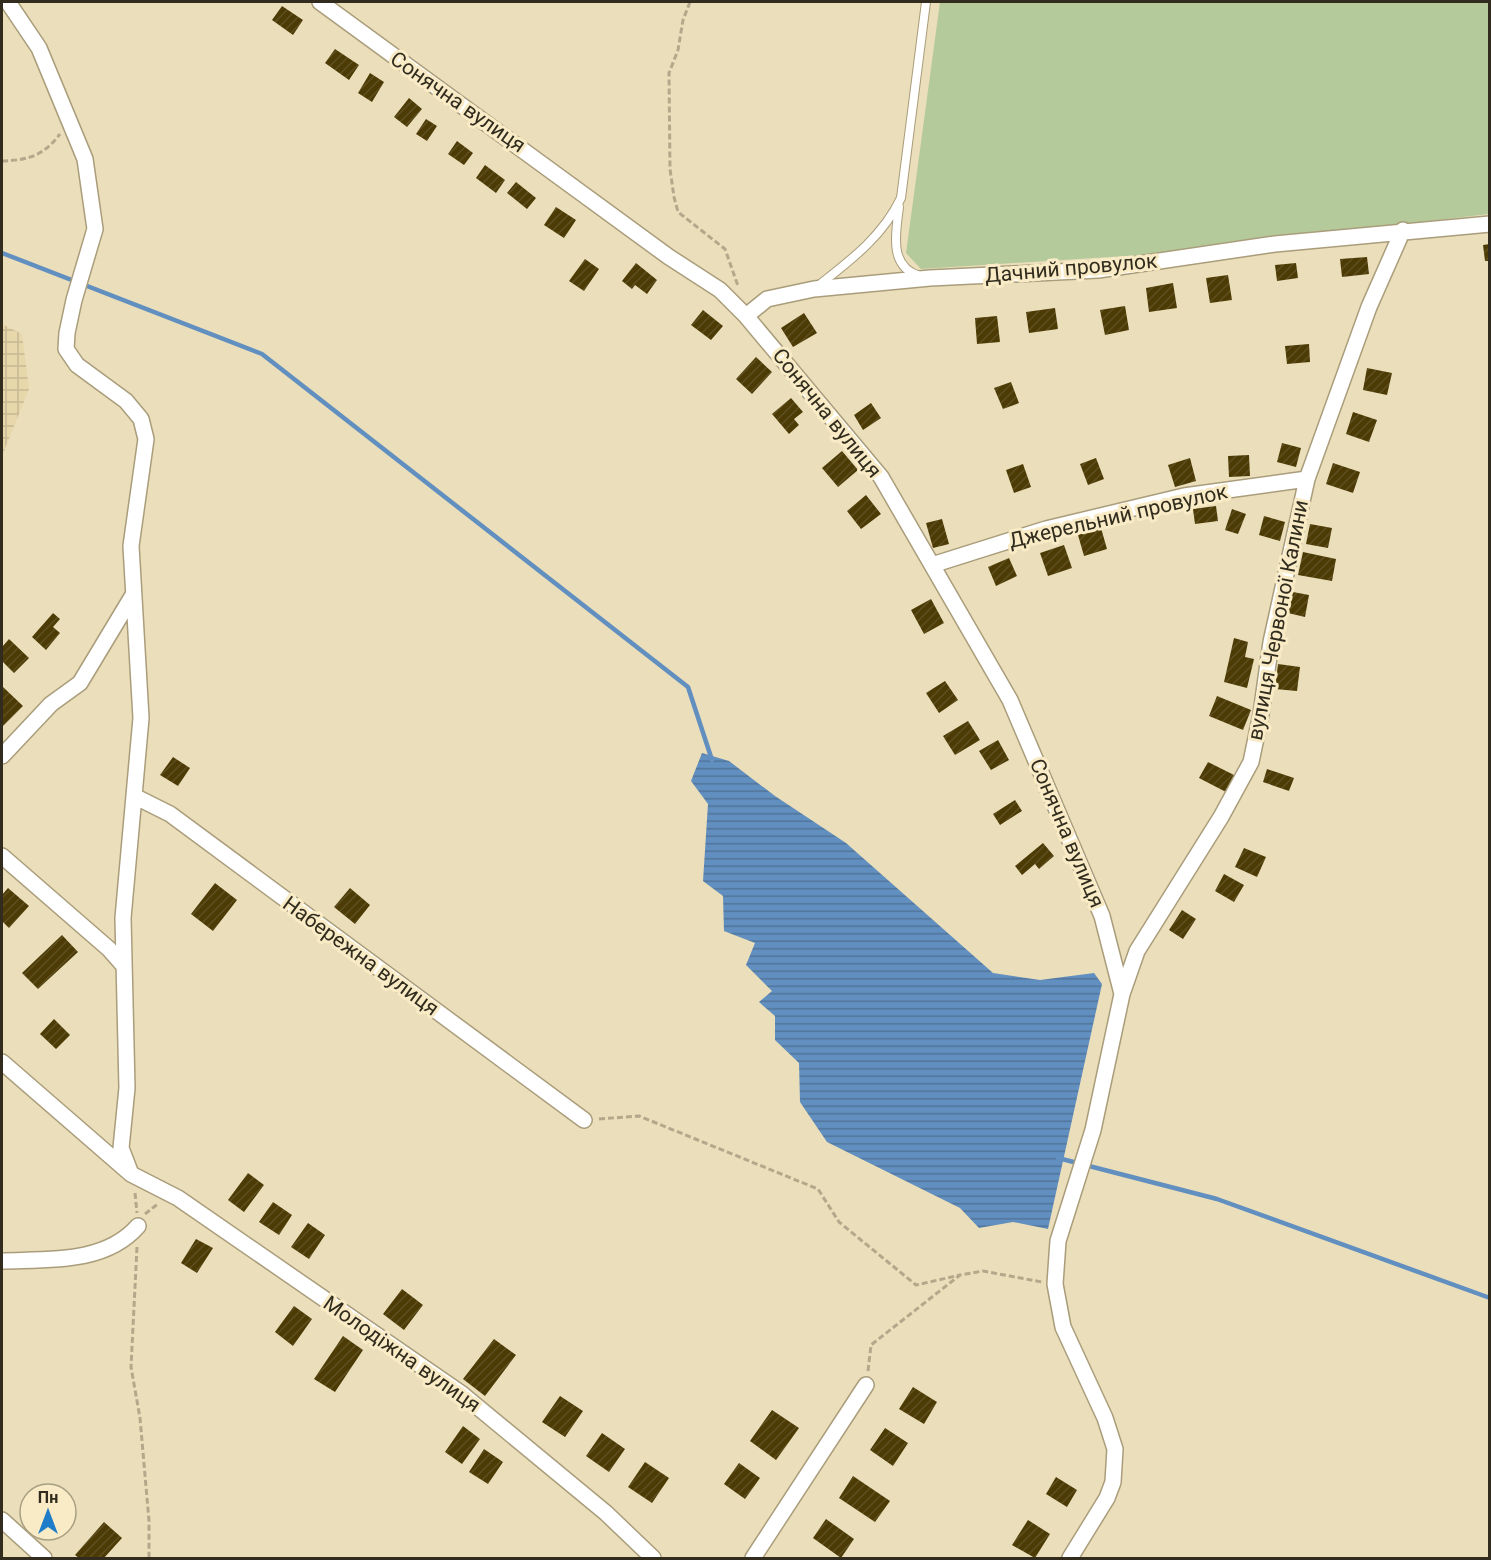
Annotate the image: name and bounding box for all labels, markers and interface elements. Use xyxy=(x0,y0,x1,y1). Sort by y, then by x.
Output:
street label: Сонячна вулиця xyxy=(386,47,530,157)
street label: Дачний провулок xyxy=(984,248,1159,287)
street label: Сонячна вулиця xyxy=(768,344,886,482)
street label: Джерельний провулок xyxy=(1006,479,1230,553)
street label: вулиця Червоної Калини xyxy=(1243,498,1313,742)
street label: Сонячна вулиця xyxy=(1025,755,1109,911)
street label: Набережна вулиця xyxy=(278,891,444,1021)
street label: Молодіжна вулиця xyxy=(319,1291,485,1417)
north arrow xyxy=(18,1482,78,1542)
text: Пн xyxy=(38,1488,58,1507)

